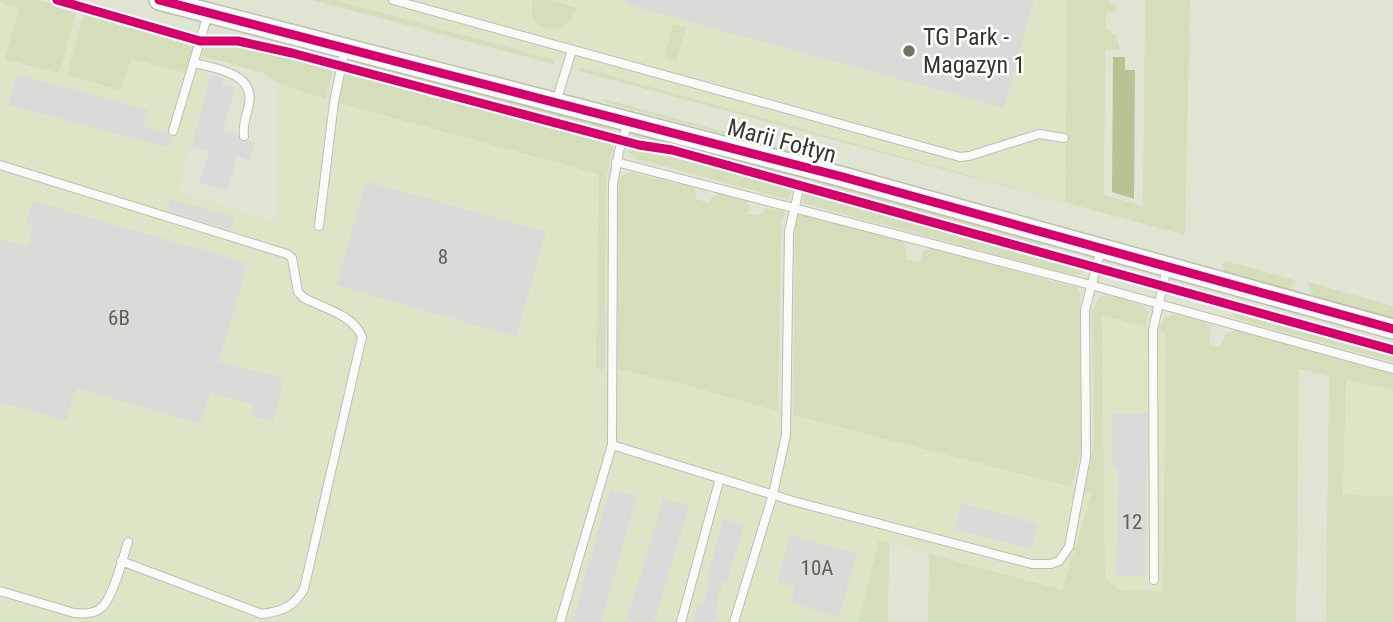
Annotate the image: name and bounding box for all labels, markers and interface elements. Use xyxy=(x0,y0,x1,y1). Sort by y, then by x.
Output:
place label: TG Park - Magazyn 1 xyxy=(923,23,1025,79)
marker: TG Park - Magazyn 1 xyxy=(901,43,917,59)
street label: Marii Fołtyn xyxy=(725,113,839,169)
house number: 8 xyxy=(438,245,448,269)
house number: 6B xyxy=(108,306,130,330)
house number: 12 xyxy=(1122,510,1142,534)
house number: 10A xyxy=(801,556,833,580)

